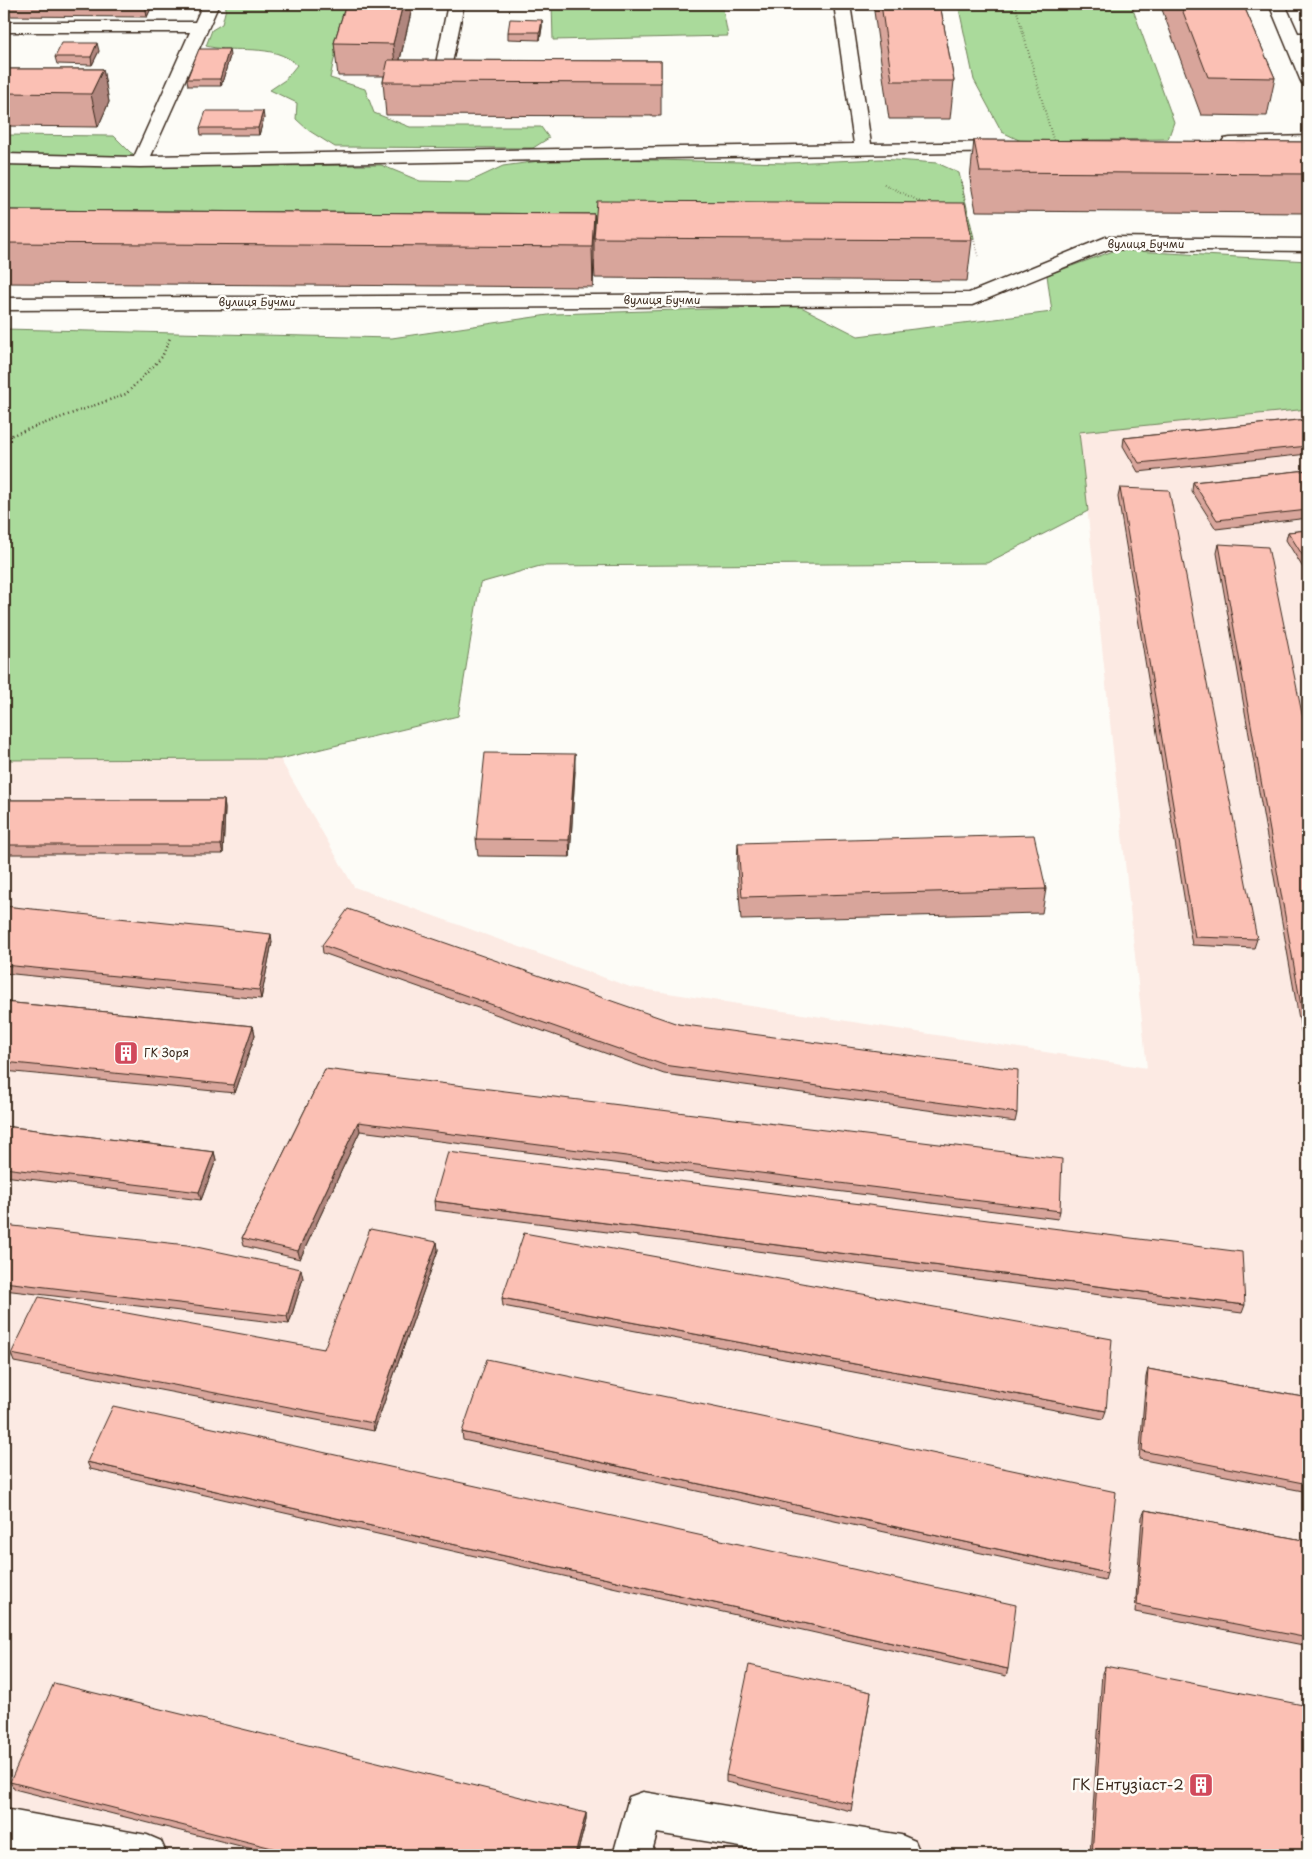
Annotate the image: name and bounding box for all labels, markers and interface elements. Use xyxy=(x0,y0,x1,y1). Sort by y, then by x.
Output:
street label: вулиця Бучми xyxy=(1107,235,1185,252)
street label: вулиця Бучми xyxy=(623,291,701,308)
street label: вулиця Бучми xyxy=(218,293,296,310)
building icon: ГК Зоря xyxy=(113,1040,139,1066)
place label: ГК Зоря xyxy=(144,1043,189,1061)
place label: ГК Ентузіаст-2 xyxy=(1072,1772,1184,1795)
building icon: ГК Ентузіаст-2 xyxy=(1188,1772,1214,1798)

